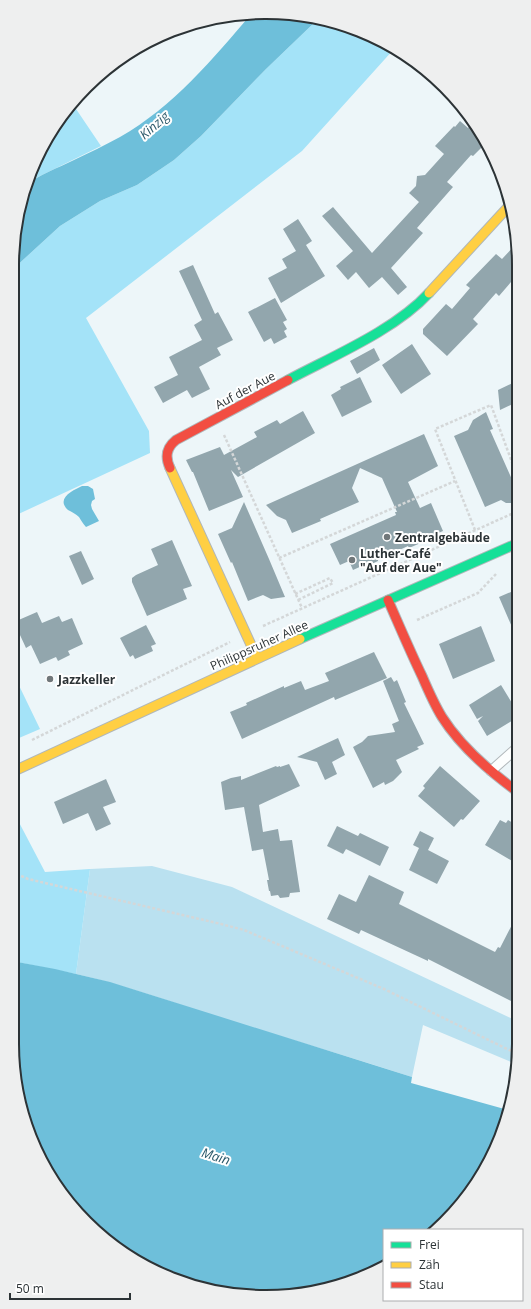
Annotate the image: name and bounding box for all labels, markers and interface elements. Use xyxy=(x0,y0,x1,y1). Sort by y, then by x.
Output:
water label: Kinzig xyxy=(135,106,174,143)
street label: Auf der Aue xyxy=(212,367,278,413)
place label: Zentralgebäude xyxy=(395,529,490,546)
marker: Zentralgebäude xyxy=(382,532,392,542)
place label: Luther-Café "Auf der Aue" xyxy=(360,545,442,576)
marker: Luther-Café "Auf der Aue" xyxy=(347,555,357,565)
street label: Philippsruher Allee xyxy=(207,616,311,674)
place label: Jazzkeller xyxy=(57,671,116,688)
marker: Jazzkeller xyxy=(45,674,55,684)
water label: Main xyxy=(199,1143,233,1169)
legend xyxy=(383,1229,523,1301)
text: Frei xyxy=(419,1236,440,1253)
text: Zäh xyxy=(419,1256,440,1273)
scale bar xyxy=(10,1275,130,1301)
text: Stau xyxy=(419,1276,444,1293)
text: 50 m xyxy=(16,1280,44,1297)

